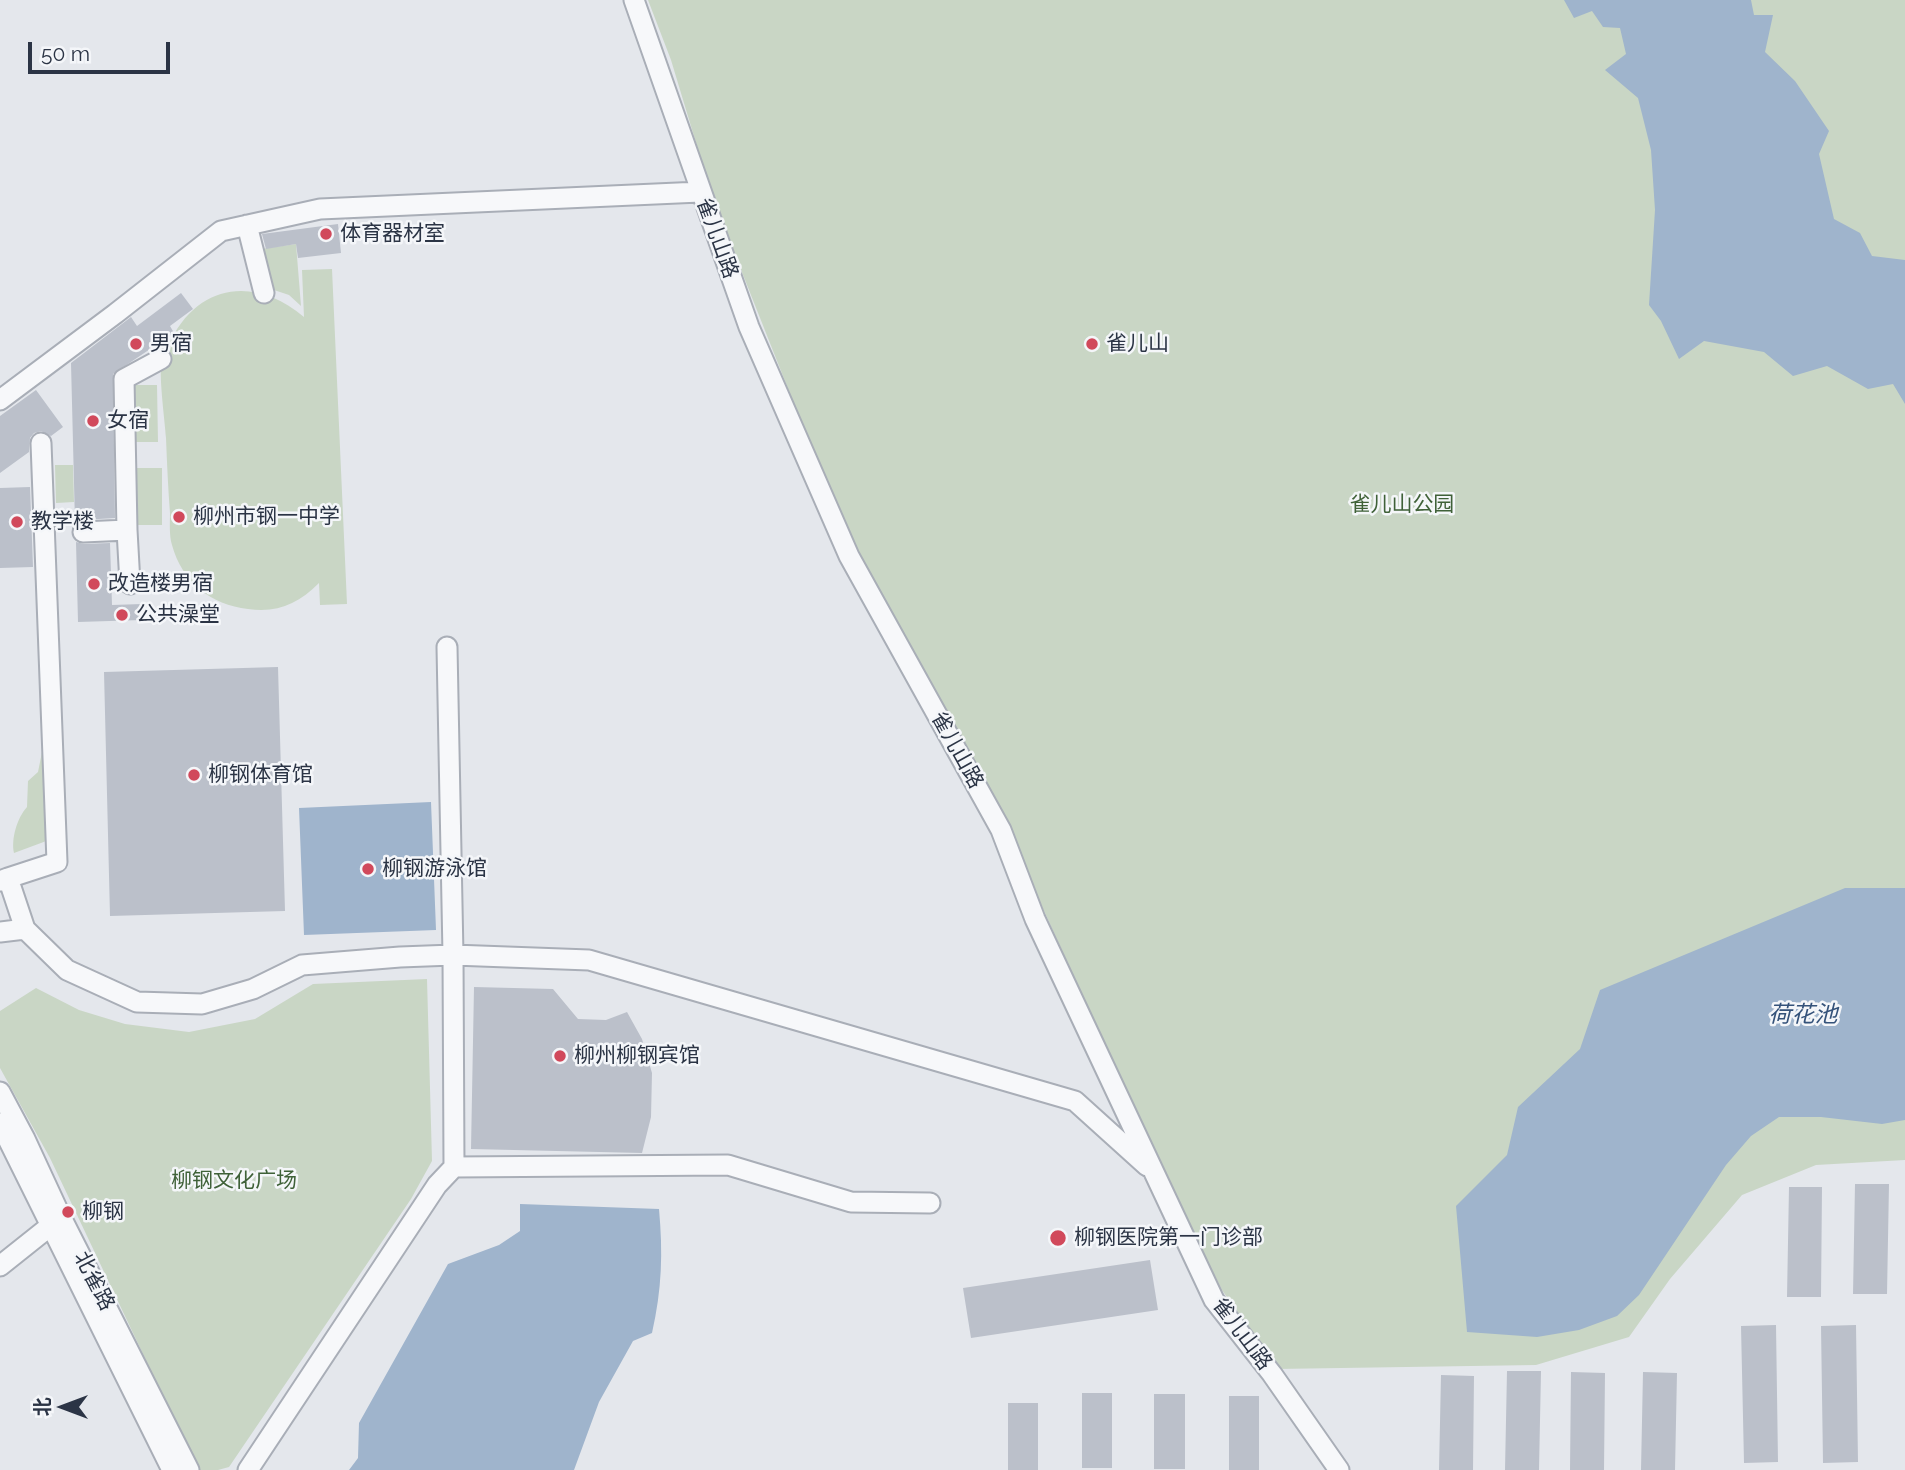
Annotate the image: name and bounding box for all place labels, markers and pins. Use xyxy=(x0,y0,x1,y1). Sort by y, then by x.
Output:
place label: 体育器材室 xyxy=(340,221,445,247)
marker: 体育器材室 xyxy=(318,226,334,242)
place label: 男宿 xyxy=(150,331,192,357)
place label: 雀儿山 xyxy=(1106,331,1169,357)
marker: 男宿 xyxy=(128,336,144,352)
marker: 雀儿山 xyxy=(1084,336,1100,352)
place label: 女宿 xyxy=(107,408,149,434)
marker: 女宿 xyxy=(85,413,101,429)
place label: 柳州市钢一中学 xyxy=(193,504,340,530)
place label: 教学楼 xyxy=(31,509,94,535)
marker: 柳州市钢一中学 xyxy=(171,509,187,525)
marker: 教学楼 xyxy=(9,514,25,530)
place label: 改造楼男宿 xyxy=(108,571,213,597)
marker: 改造楼男宿 xyxy=(86,576,102,592)
place label: 公共澡堂 xyxy=(136,602,220,628)
marker: 公共澡堂 xyxy=(114,607,130,623)
place label: 柳钢体育馆 xyxy=(208,762,313,788)
marker: 柳钢体育馆 xyxy=(186,767,202,783)
place label: 柳钢游泳馆 xyxy=(382,856,487,882)
marker: 柳钢游泳馆 xyxy=(360,861,376,877)
place label: 柳州柳钢宾馆 xyxy=(574,1043,700,1069)
marker: 柳州柳钢宾馆 xyxy=(552,1048,568,1064)
place label: 柳钢 xyxy=(82,1199,124,1225)
marker: 柳钢 xyxy=(60,1204,76,1220)
place label: 柳钢医院第一门诊部 xyxy=(1074,1225,1263,1251)
marker: 柳钢医院第一门诊部 xyxy=(1048,1228,1068,1248)

